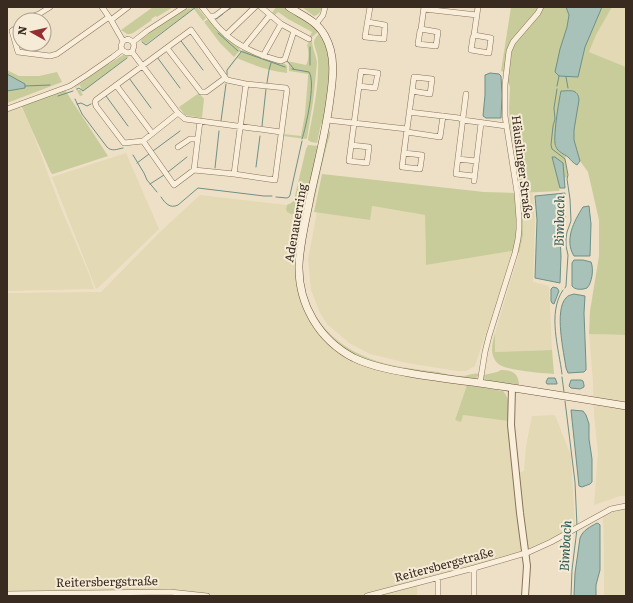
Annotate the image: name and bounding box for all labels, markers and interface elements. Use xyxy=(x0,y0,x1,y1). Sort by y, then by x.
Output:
north arrow xyxy=(12,12,52,52)
text: N xyxy=(13,25,30,36)
street label: Häuslinger Straße xyxy=(508,114,538,220)
street label: Adenauerring xyxy=(279,182,311,264)
water label: Bimbach xyxy=(549,195,568,247)
water label: Bimbach xyxy=(554,520,575,572)
street label: Reitersbergstraße xyxy=(392,542,495,586)
street label: Reitersbergstraße xyxy=(56,571,158,591)

